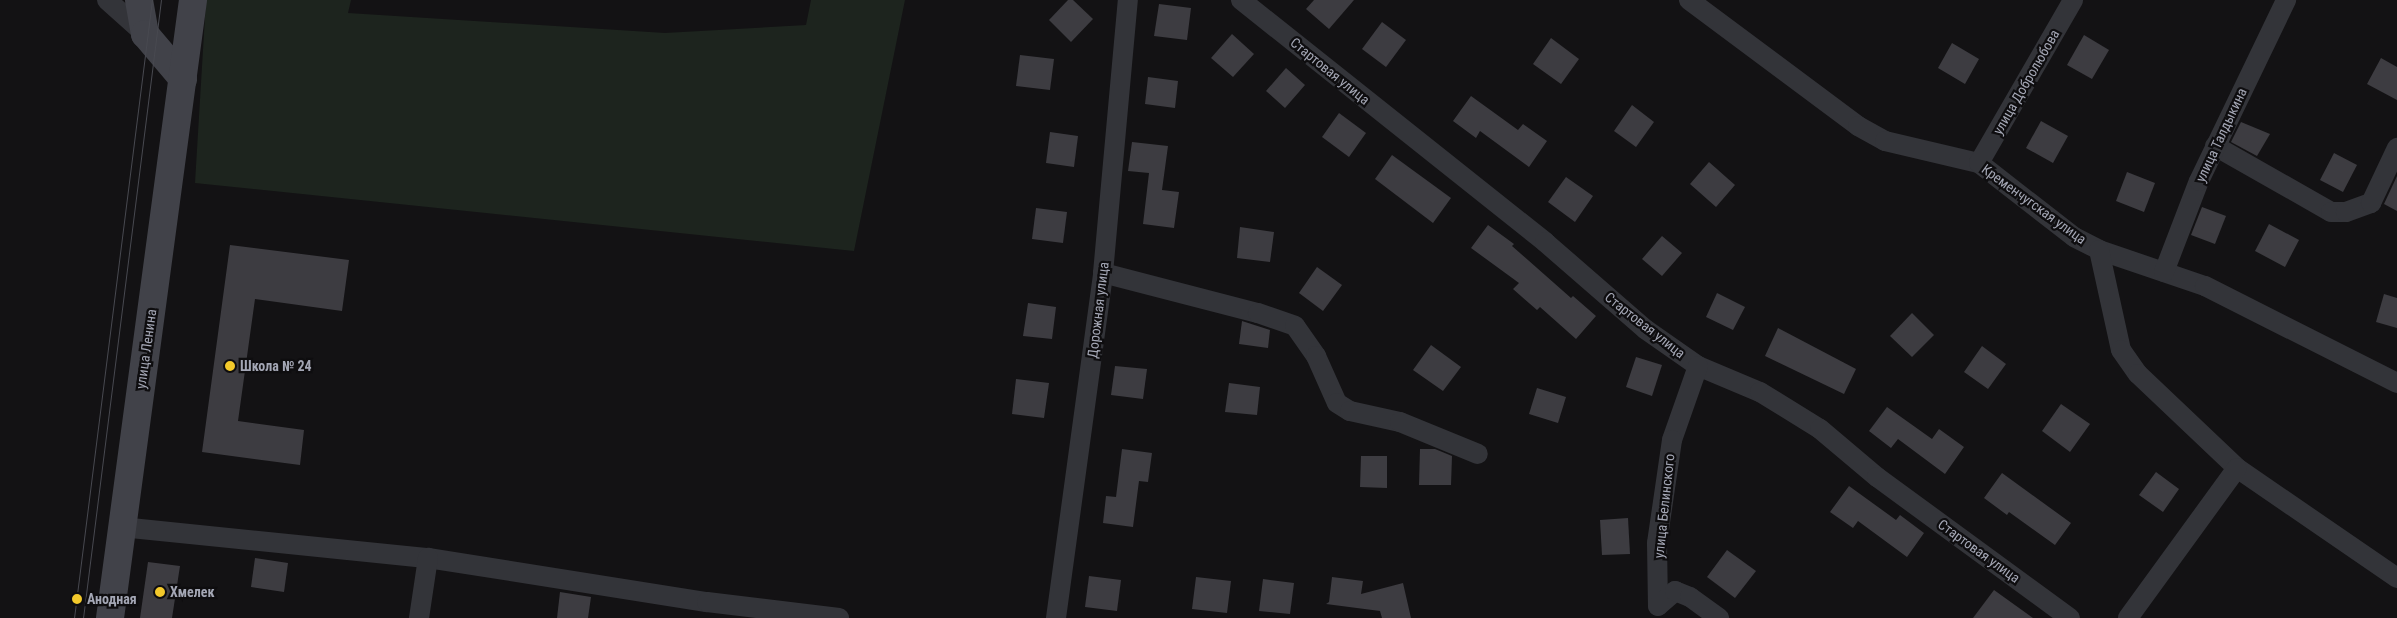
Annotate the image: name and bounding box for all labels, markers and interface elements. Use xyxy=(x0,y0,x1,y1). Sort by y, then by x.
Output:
street label: улица Добролюбова xyxy=(1989,27,2063,137)
street label: Стартовая улица xyxy=(1287,34,1373,108)
street label: улица Талдыкина xyxy=(2192,85,2250,185)
street label: Кременчугская улица xyxy=(1978,160,2090,248)
street label: Дорожная улица xyxy=(1084,261,1112,359)
street label: Стартовая улица xyxy=(1602,288,1688,362)
street label: улица Ленина xyxy=(132,308,160,390)
place label: Школа № 24 xyxy=(240,358,312,374)
marker: Школа № 24 xyxy=(224,360,236,372)
street label: улица Белинского xyxy=(1650,453,1678,559)
street label: Стартовая улица xyxy=(1935,516,2023,586)
place label: Хмелек xyxy=(170,584,215,600)
marker: Хмелек xyxy=(154,586,166,598)
place label: Анодная xyxy=(87,591,137,607)
marker: Анодная xyxy=(71,593,83,605)

